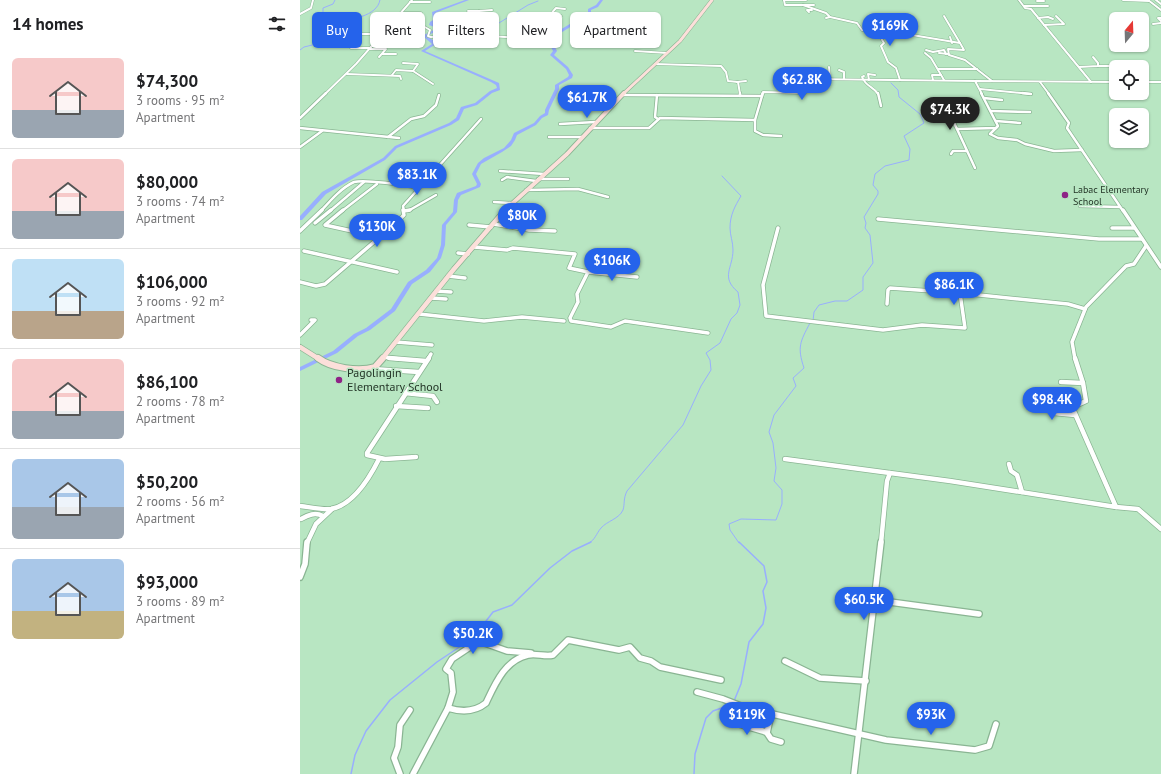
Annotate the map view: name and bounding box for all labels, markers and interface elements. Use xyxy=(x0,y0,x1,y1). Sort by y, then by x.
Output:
chip: Buy xyxy=(312,12,362,48)
chip: Rent xyxy=(370,12,425,48)
chip: Filters xyxy=(433,12,499,48)
chip: New xyxy=(507,12,562,48)
chip: Apartment xyxy=(570,12,661,48)
north arrow xyxy=(1109,12,1149,52)
map controls xyxy=(1109,12,1149,148)
text: 14 homes xyxy=(12,13,83,35)
icon: filters xyxy=(266,13,288,35)
pin: $169K xyxy=(862,13,918,47)
text: $169K xyxy=(871,17,909,34)
button: locate xyxy=(1109,60,1149,100)
pin: $62.8K xyxy=(769,67,835,101)
text: $74,300 xyxy=(136,70,198,92)
text: $62.8K xyxy=(782,71,822,88)
icon: home xyxy=(44,74,92,122)
pin: $61.7K xyxy=(554,85,620,119)
text: $61.7K xyxy=(567,89,607,106)
text: 3 rooms · 95 m² xyxy=(136,92,225,109)
pin: $74.3K xyxy=(917,97,983,131)
text: $74.3K xyxy=(930,101,970,118)
button: layers xyxy=(1109,108,1149,148)
text: Apartment xyxy=(136,109,195,126)
pin: $83.1K xyxy=(384,162,450,196)
text: $83.1K xyxy=(397,166,437,183)
text: $80,000 xyxy=(136,171,198,193)
icon: home xyxy=(44,175,92,223)
place label: Labac Elementary School xyxy=(1073,183,1149,208)
marker: Labac Elementary School xyxy=(1060,190,1070,200)
text: 3 rooms · 74 m² xyxy=(136,193,225,210)
pin: $80K xyxy=(498,203,546,237)
text: $80K xyxy=(507,207,537,224)
text: Apartment xyxy=(136,210,195,227)
pin: $130K xyxy=(349,214,405,248)
text: $130K xyxy=(358,218,396,235)
pin: $106K xyxy=(584,248,640,282)
text: $106K xyxy=(593,252,631,269)
text: $106,000 xyxy=(136,271,208,293)
pin: $86.1K xyxy=(921,272,987,306)
icon: home xyxy=(44,275,92,323)
text: $86.1K xyxy=(934,276,974,293)
text: 3 rooms · 92 m² xyxy=(136,293,225,310)
text: Apartment xyxy=(136,310,195,327)
place label: Pagolingin Elementary School xyxy=(347,365,443,394)
text: $86,100 xyxy=(136,371,198,393)
icon: home xyxy=(44,375,92,423)
marker: Pagolingin Elementary School xyxy=(334,375,344,385)
pin: $98.4K xyxy=(1019,387,1085,421)
text: $98.4K xyxy=(1032,391,1072,408)
text: 2 rooms · 78 m² xyxy=(136,393,225,410)
text: Apartment xyxy=(136,410,195,427)
text: $50,200 xyxy=(136,471,198,493)
icon: home xyxy=(44,475,92,523)
text: 2 rooms · 56 m² xyxy=(136,493,225,510)
text: Apartment xyxy=(136,510,195,527)
text: $93,000 xyxy=(136,571,198,593)
icon: home xyxy=(44,575,92,623)
pin: $60.5K xyxy=(831,587,897,621)
text: $60.5K xyxy=(844,591,884,608)
text: 3 rooms · 89 m² xyxy=(136,593,225,610)
text: Apartment xyxy=(136,610,195,627)
pin: $50.2K xyxy=(440,621,506,655)
text: $50.2K xyxy=(453,625,493,642)
pin: $119K xyxy=(719,702,775,736)
pin: $93K xyxy=(907,702,955,736)
text: $119K xyxy=(728,706,766,723)
text: $93K xyxy=(916,706,946,723)

